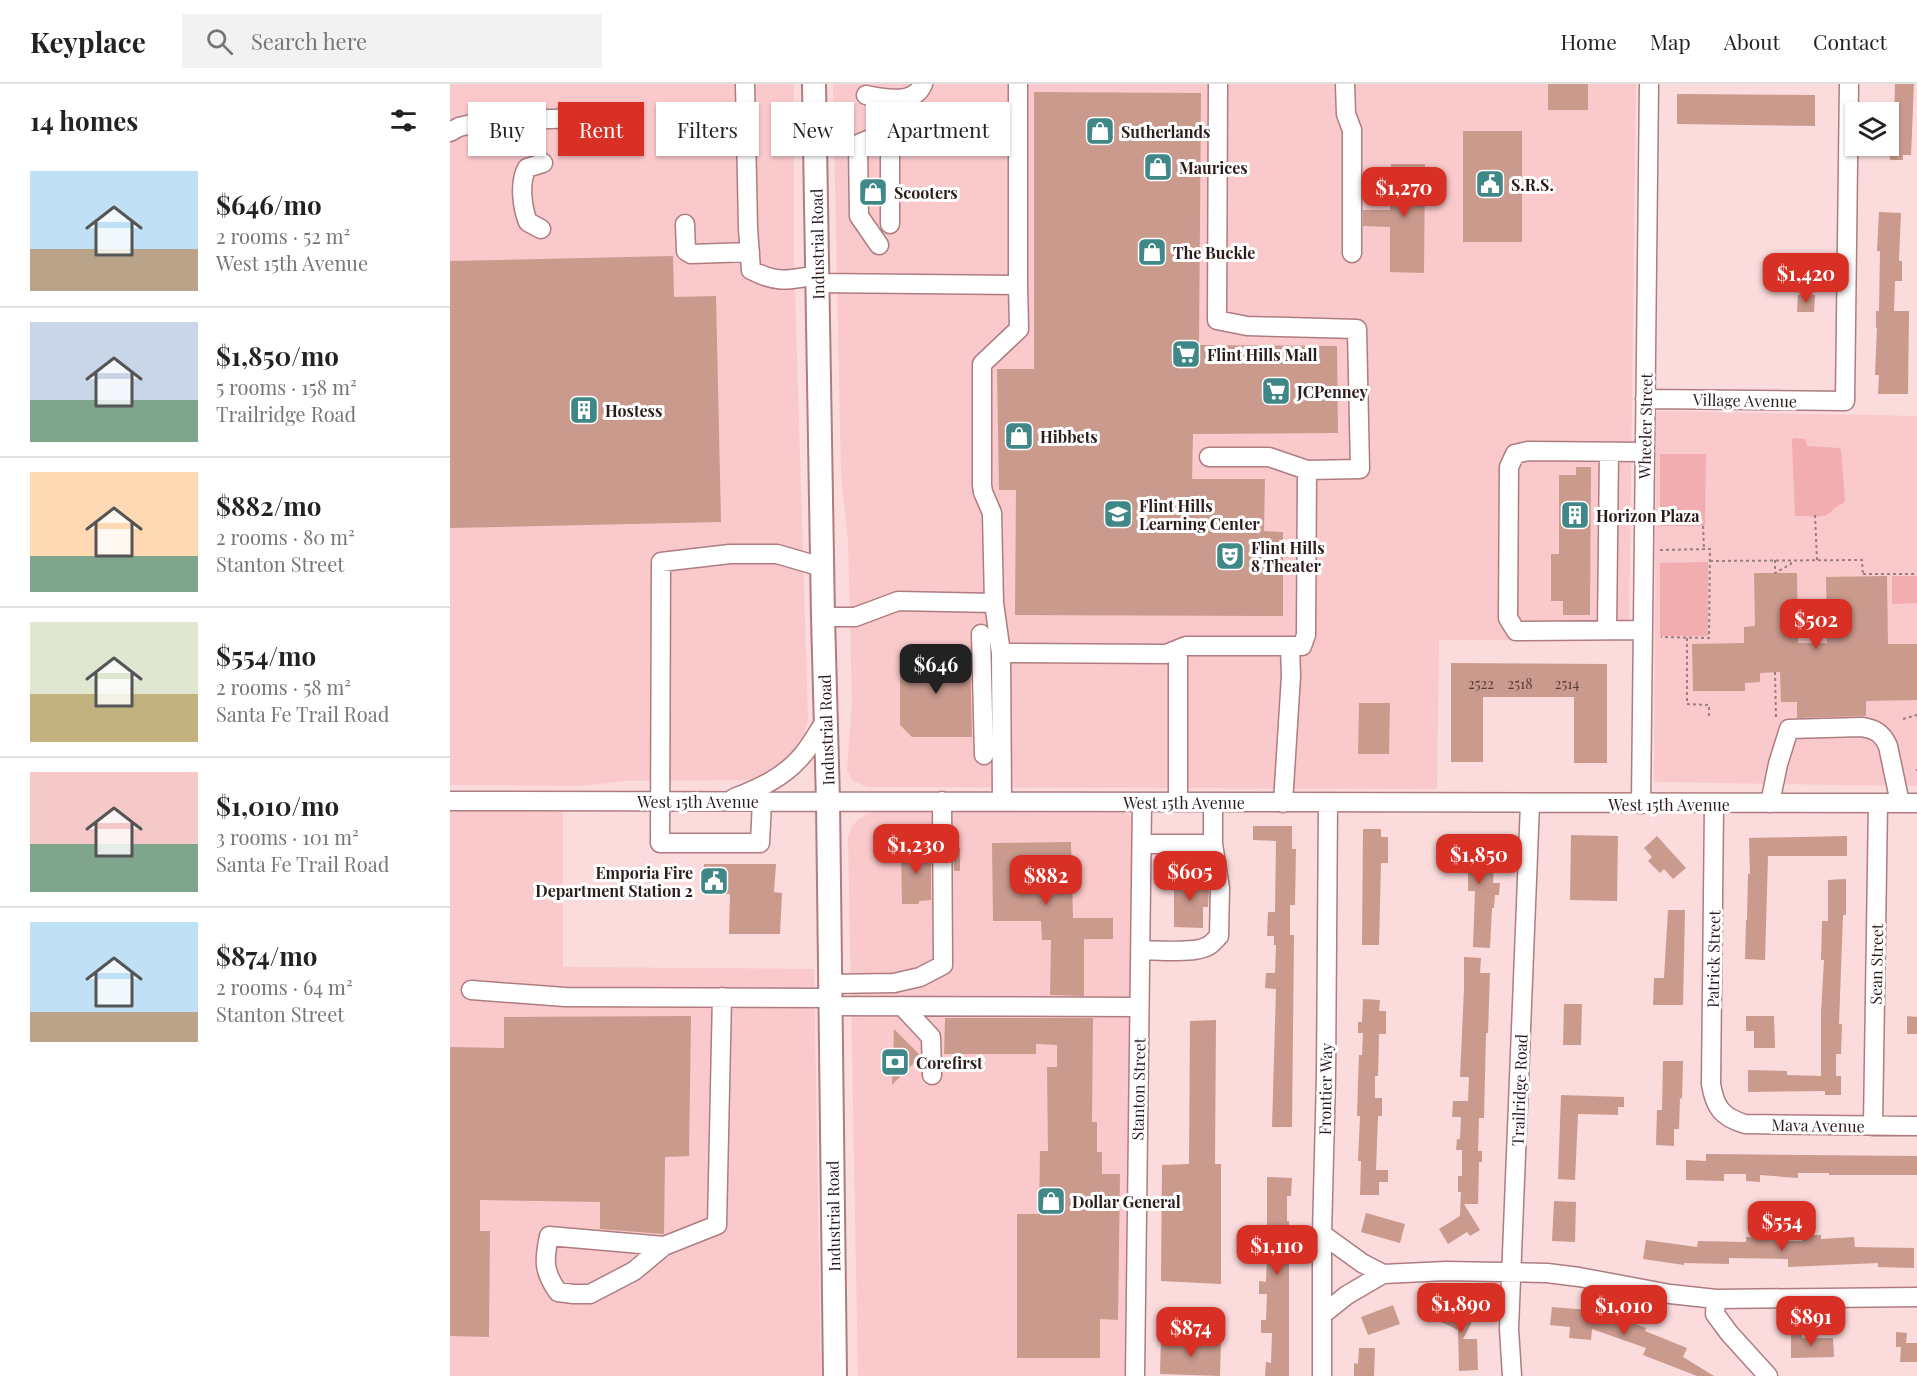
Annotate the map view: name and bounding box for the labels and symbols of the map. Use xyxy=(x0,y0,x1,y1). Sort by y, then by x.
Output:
shop icon: Sutherlands xyxy=(1084,115,1116,147)
place label: Sutherlands xyxy=(1121,121,1210,142)
shop icon: Maurices xyxy=(1142,151,1174,183)
place label: Maurices xyxy=(1179,157,1248,178)
pin: $1,270 xyxy=(1355,167,1453,218)
public building icon: S.R.S. xyxy=(1474,168,1506,200)
place label: S.R.S. xyxy=(1511,174,1554,195)
shop icon: Scooters xyxy=(857,176,889,208)
place label: Scooters xyxy=(894,182,958,203)
street label: Industrial Road xyxy=(806,188,828,300)
shop icon: The Buckle xyxy=(1136,236,1168,268)
place label: The Buckle xyxy=(1173,242,1255,263)
pin: $1,420 xyxy=(1757,253,1855,304)
supermarket icon: Flint Hills Mall xyxy=(1170,338,1202,370)
place label: Flint Hills Mall xyxy=(1207,344,1318,365)
street label: Wheeler Street xyxy=(1634,372,1656,480)
supermarket icon: JCPenney xyxy=(1260,375,1292,407)
place label: JCPenney xyxy=(1296,381,1368,402)
street label: Village Avenue xyxy=(1692,389,1797,411)
building icon: Hostess xyxy=(568,394,600,426)
place label: Hostess xyxy=(605,400,662,421)
shop icon: Hibbets xyxy=(1003,420,1035,452)
place label: Hibbets xyxy=(1040,426,1098,447)
place label: Flint Hills Learning Center xyxy=(1139,495,1260,534)
school or university icon: Flint Hills Learning Center xyxy=(1102,498,1134,530)
building icon: Horizon Plaza xyxy=(1559,499,1591,531)
place label: Horizon Plaza xyxy=(1596,505,1700,526)
place label: Flint Hills 8 Theater xyxy=(1251,537,1325,576)
theatre icon: Flint Hills 8 Theater xyxy=(1214,540,1246,572)
pin: $502 xyxy=(1780,599,1852,650)
pin: $646 xyxy=(900,644,972,695)
street label: Industrial Road xyxy=(814,674,838,786)
house number: 2522 xyxy=(1468,674,1494,693)
house number: 2518 xyxy=(1508,674,1532,693)
house number: 2514 xyxy=(1555,674,1579,693)
street label: West 15th Avenue xyxy=(636,791,759,812)
street label: West 15th Avenue xyxy=(1122,792,1245,813)
street label: West 15th Avenue xyxy=(1607,794,1730,815)
pin: $1,230 xyxy=(867,824,965,875)
pin: $1,850 xyxy=(1430,834,1528,885)
pin: $605 xyxy=(1154,851,1226,902)
pin: $882 xyxy=(1010,855,1082,906)
place label: Emporia Fire Department Station 2 xyxy=(535,862,693,901)
public building icon: Emporia Fire Department Station 2 xyxy=(698,865,730,897)
street label: Patrick Street xyxy=(1702,909,1724,1008)
street label: Sean Street xyxy=(1865,923,1887,1005)
street label: Trailridge Road xyxy=(1507,1034,1531,1146)
street label: Stanton Street xyxy=(1127,1037,1149,1141)
street label: Frontier Way xyxy=(1314,1043,1336,1135)
bank icon: Corefirst xyxy=(879,1046,911,1078)
place label: Corefirst xyxy=(916,1052,983,1073)
street label: Mava Avenue xyxy=(1771,1114,1865,1136)
street label: Industrial Road xyxy=(822,1160,844,1272)
shop icon: Dollar General xyxy=(1035,1185,1067,1217)
place label: Dollar General xyxy=(1072,1191,1181,1212)
pin: $554 xyxy=(1746,1201,1818,1252)
pin: $1,110 xyxy=(1228,1225,1326,1276)
pin: $1,890 xyxy=(1412,1283,1510,1334)
pin: $1,010 xyxy=(1575,1285,1673,1336)
pin: $891 xyxy=(1775,1296,1847,1347)
pin: $874 xyxy=(1155,1307,1227,1358)

